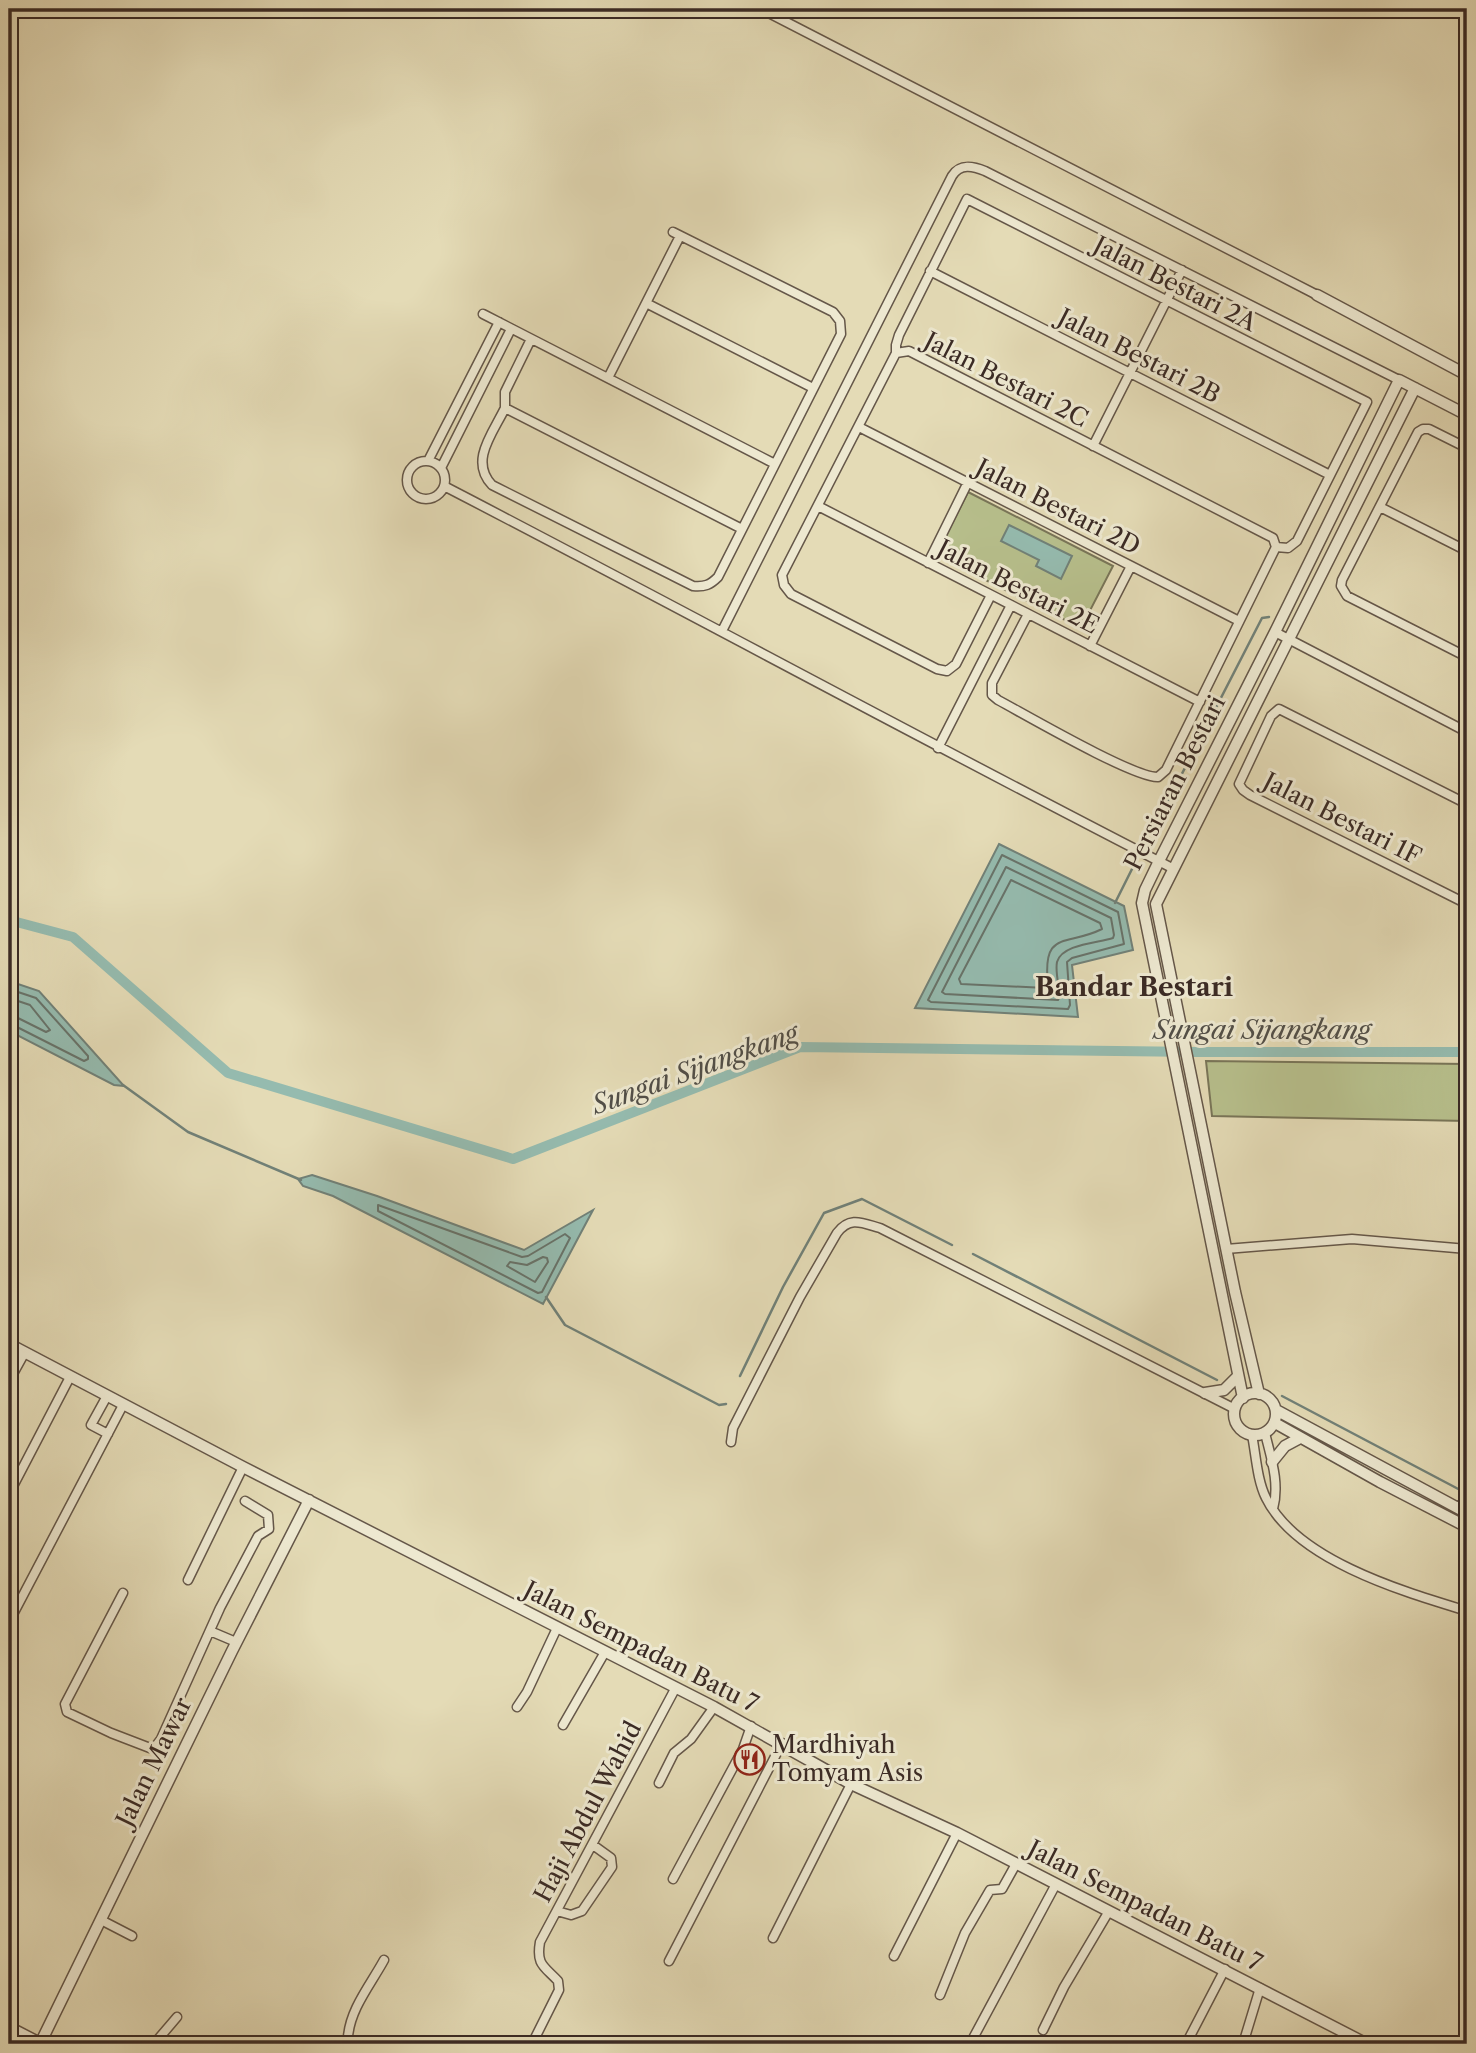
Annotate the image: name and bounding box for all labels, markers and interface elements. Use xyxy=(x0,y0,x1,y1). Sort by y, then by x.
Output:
street label: Jalan Bestari 2A xyxy=(1085,228,1263,338)
street label: Jalan Bestari 2B xyxy=(1050,300,1225,409)
street label: Jalan Bestari 2C xyxy=(916,324,1093,433)
street label: Jalan Bestari 2D xyxy=(968,451,1145,561)
street label: Jalan Bestari 2E xyxy=(929,531,1104,640)
street label: Persiaran Bestari xyxy=(1118,691,1231,875)
street label: Jalan Bestari 1F xyxy=(1255,765,1426,871)
district label: Bandar Bestari xyxy=(1035,971,1233,1003)
water label: Sungai Sijangkang xyxy=(1151,1014,1374,1046)
water label: Sungai Sijangkang xyxy=(586,1016,805,1122)
street label: Jalan Sempadan Batu 7 xyxy=(516,1573,763,1718)
street label: Jalan Mawar xyxy=(108,1692,197,1835)
street label: Haji Abdul Wahid xyxy=(528,1716,648,1907)
place label: Mardhiyah Tomyam Asis xyxy=(772,1730,923,1787)
restaurant icon: Mardhiyah Tomyam Asis xyxy=(732,1742,766,1776)
street label: Jalan Sempadan Batu 7 xyxy=(1020,1832,1267,1977)

